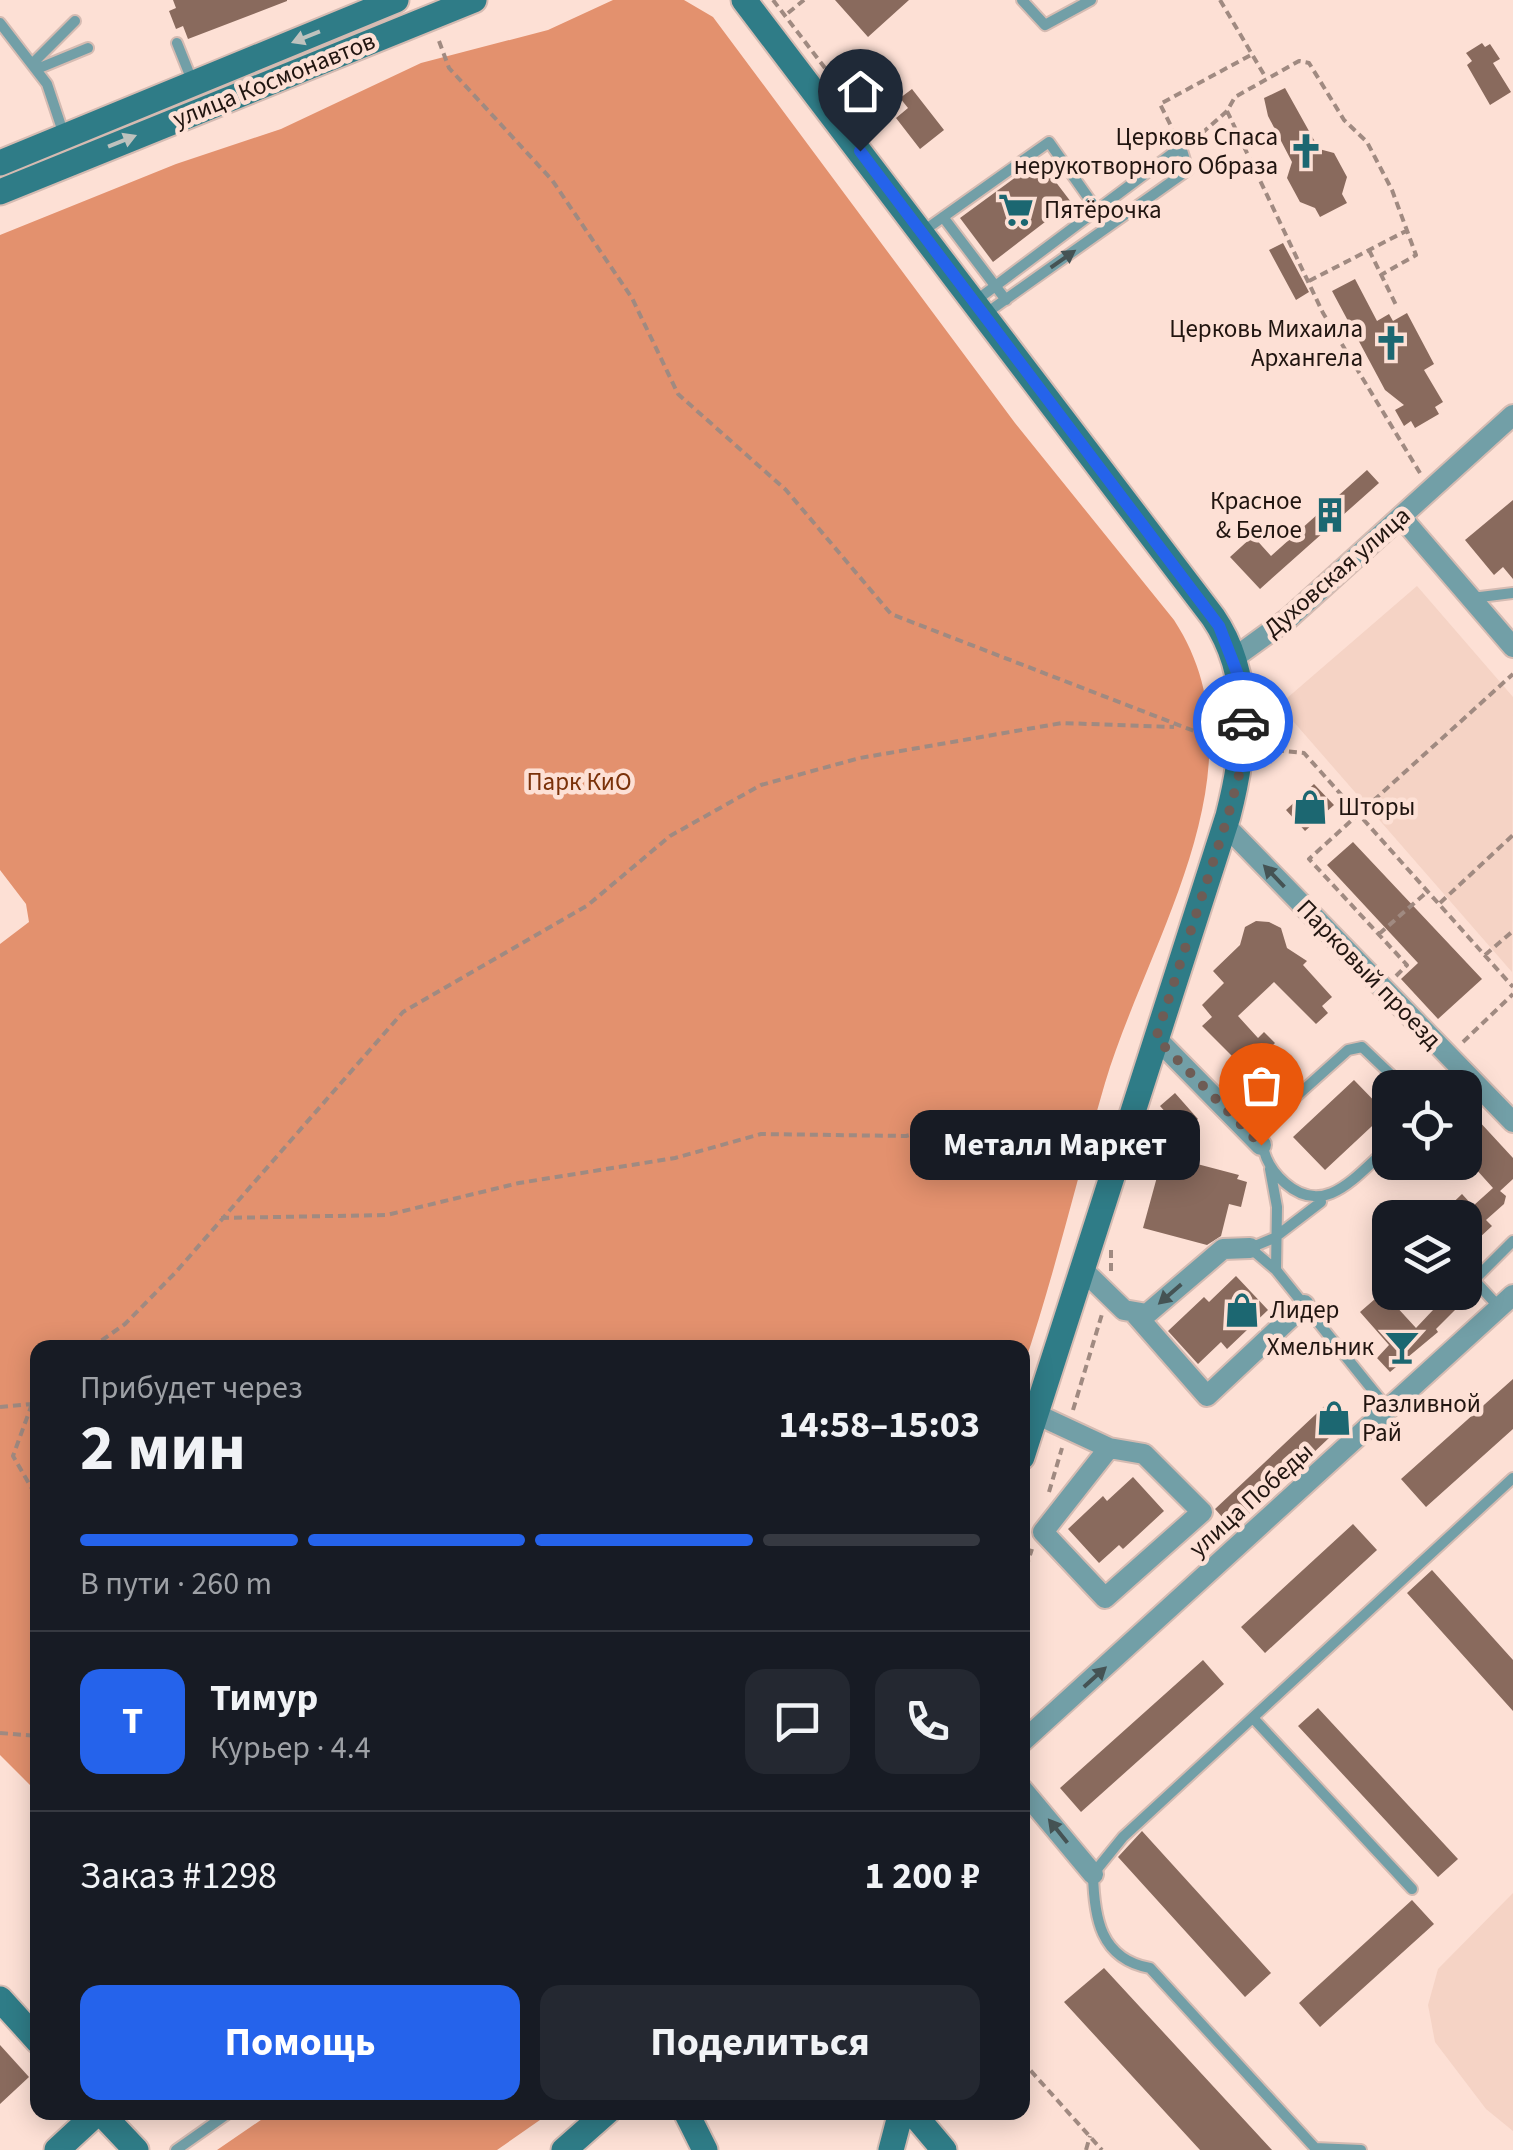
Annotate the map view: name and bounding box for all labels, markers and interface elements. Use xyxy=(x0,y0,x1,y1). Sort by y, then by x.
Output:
street label: улица Космонавтов xyxy=(167,23,381,137)
one-way arrow xyxy=(291,29,321,45)
pin xyxy=(818,49,903,152)
icon: home xyxy=(833,64,888,119)
place label: Церковь Спаса нерукотворного Образа xyxy=(1014,119,1278,184)
one-way arrow xyxy=(107,132,137,148)
church icon: Церковь Спаса нерукотворного Образа xyxy=(1287,132,1325,170)
supermarket icon: Пятёрочка xyxy=(997,191,1035,229)
place label: Пятёрочка xyxy=(1044,192,1162,228)
one-way arrow xyxy=(1050,250,1077,269)
place label: Церковь Михаила Архангела xyxy=(1169,311,1363,376)
church icon: Церковь Михаила Архангела xyxy=(1372,324,1410,362)
place label: Красное & Белое xyxy=(1210,483,1302,548)
building icon: Красное & Белое xyxy=(1311,496,1349,534)
street label: Духовская улица xyxy=(1256,498,1418,646)
courier xyxy=(1193,672,1293,772)
icon: car xyxy=(1216,695,1271,750)
park label: Парк КиО xyxy=(526,764,632,800)
shop icon: Шторы xyxy=(1291,788,1329,826)
place label: Шторы xyxy=(1338,789,1415,825)
one-way arrow xyxy=(1263,865,1286,889)
street label: Парковый проезд xyxy=(1288,891,1450,1057)
pin xyxy=(1219,1043,1304,1146)
icon: bag xyxy=(1234,1058,1289,1113)
map controls xyxy=(1372,1070,1482,1310)
button: locate xyxy=(1372,1070,1482,1180)
callout: Металл Маркет xyxy=(911,1110,1201,1180)
text: Металл Маркет xyxy=(943,1122,1167,1168)
button: layers xyxy=(1372,1200,1482,1310)
one-way arrow xyxy=(1157,1283,1182,1305)
shop icon: Лидер xyxy=(1223,1291,1261,1329)
place label: Лидер xyxy=(1270,1292,1339,1328)
bar icon: Хмельник xyxy=(1383,1328,1421,1366)
place label: Хмельник xyxy=(1267,1329,1375,1365)
text: Прибудет через xyxy=(80,1365,303,1411)
place label: Разливной Рай xyxy=(1362,1386,1481,1451)
text: 14:58–15:03 xyxy=(778,1398,980,1452)
shop icon: Разливной Рай xyxy=(1315,1399,1353,1437)
text: 2 мин xyxy=(80,1402,246,1495)
street label: улица Победы xyxy=(1181,1434,1321,1566)
text: В пути · 260 m xyxy=(80,1561,272,1607)
one-way arrow xyxy=(1082,1666,1107,1688)
button: chat xyxy=(745,1669,850,1774)
button: phone xyxy=(875,1669,980,1774)
text: Тимур xyxy=(210,1671,318,1725)
text: Т xyxy=(122,1694,143,1748)
text: Курьер · 4.4 xyxy=(210,1725,371,1771)
one-way arrow xyxy=(1048,1819,1069,1844)
text: Заказ #1298 xyxy=(80,1849,277,1903)
text: 1 200 ₽ xyxy=(864,1849,980,1903)
button: Помощь xyxy=(80,1985,520,2100)
button: Поделиться xyxy=(540,1985,980,2100)

